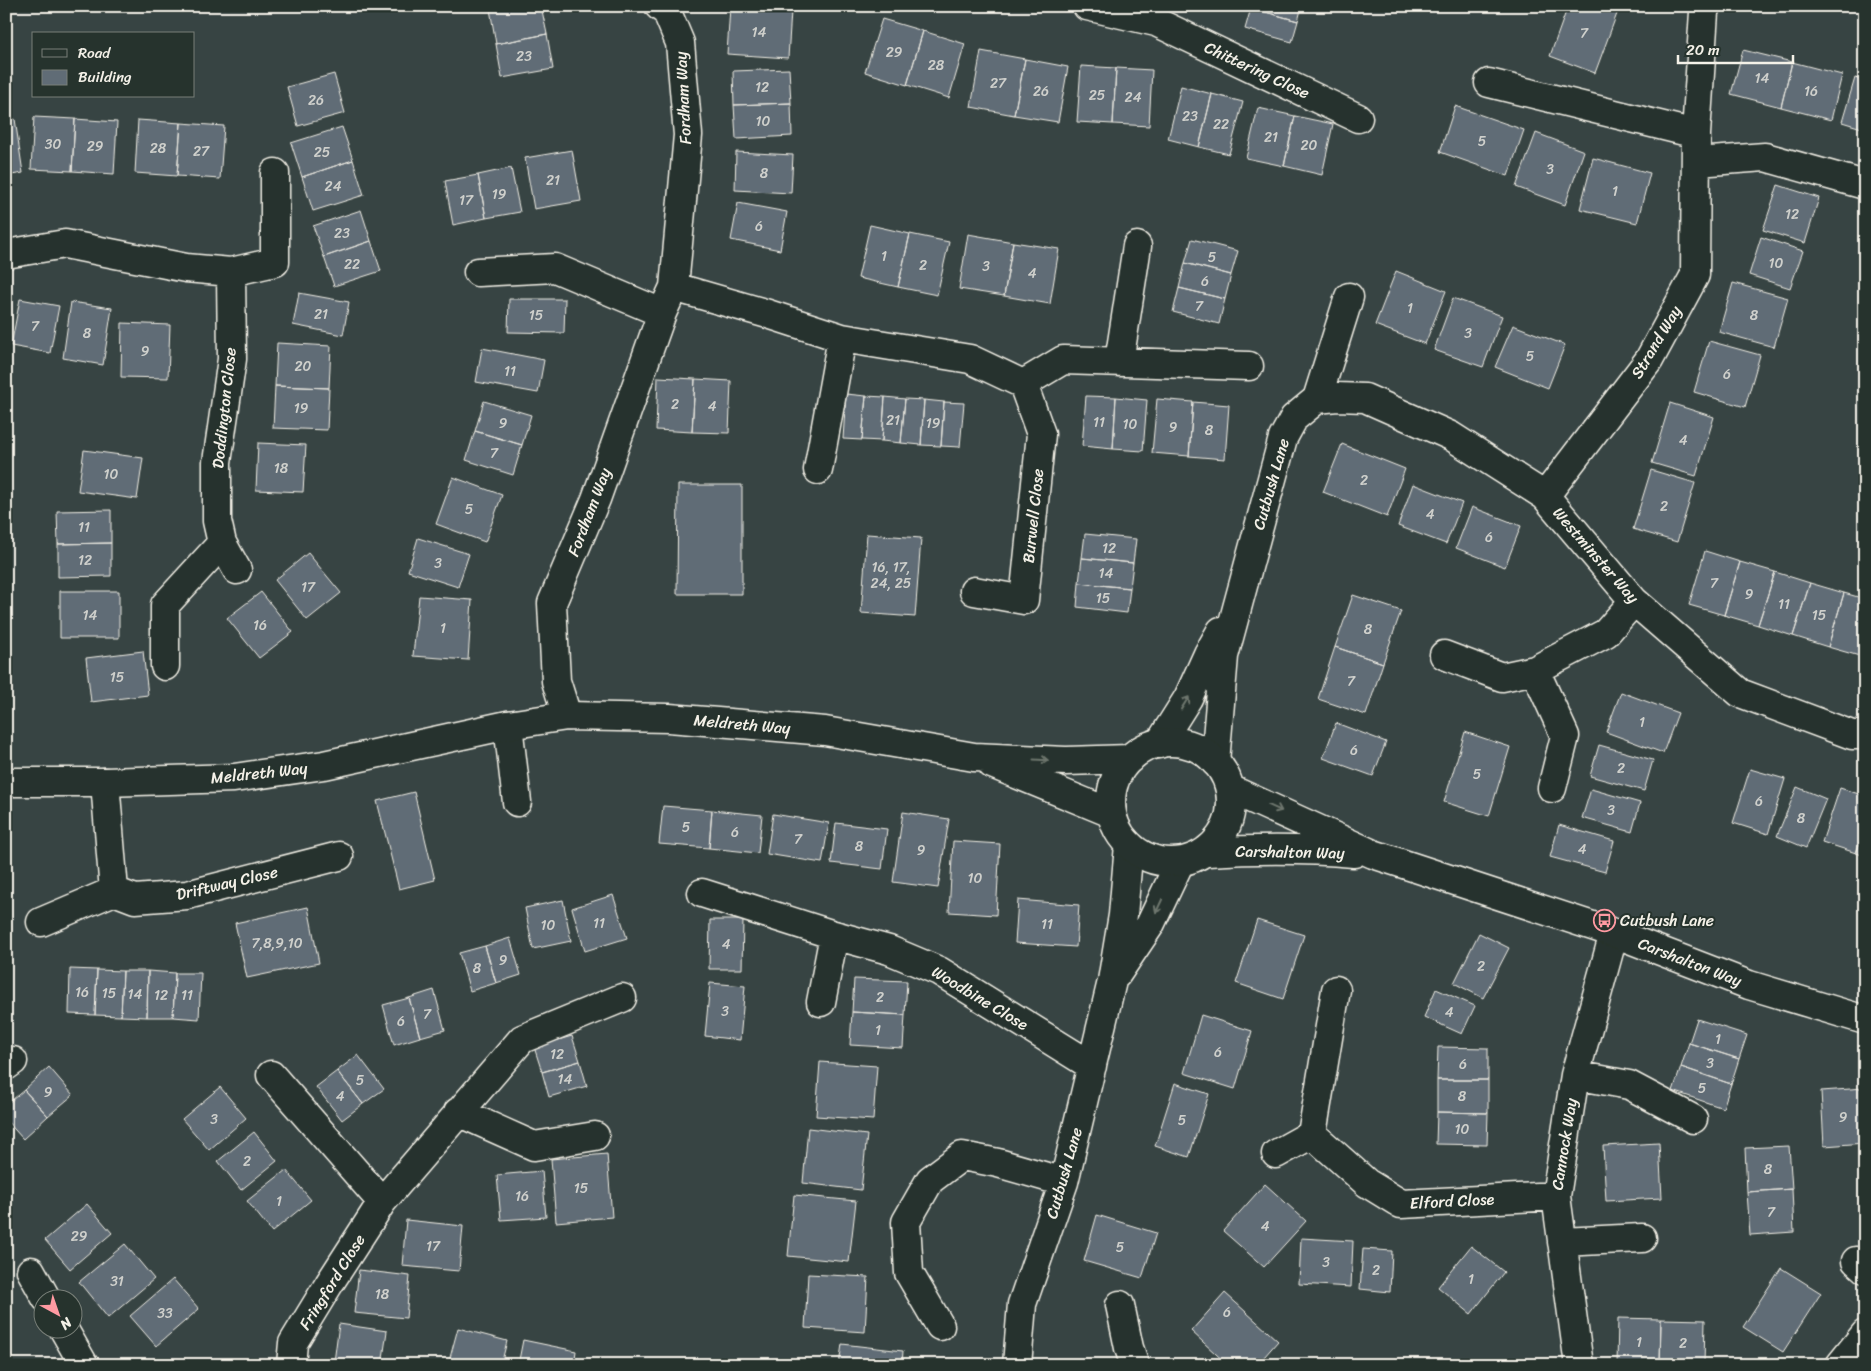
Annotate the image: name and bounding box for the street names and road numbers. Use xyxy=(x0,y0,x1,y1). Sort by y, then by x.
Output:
street label: Chittering Close xyxy=(1199,33,1315,107)
street label: Fordham Way xyxy=(666,50,700,145)
street label: Strand Way xyxy=(1623,299,1690,384)
street label: Doddington Close xyxy=(203,346,245,470)
street label: Cutbush Lane xyxy=(1244,435,1298,533)
street label: Fordham Way xyxy=(559,463,620,561)
street label: Burwell Close xyxy=(1014,467,1052,565)
street label: Westminster Way xyxy=(1545,500,1647,611)
street label: Meldreth Way xyxy=(692,705,792,743)
street label: Meldreth Way xyxy=(209,753,310,792)
street label: Carshalton Way xyxy=(1235,837,1346,867)
street label: Driftway Close xyxy=(173,857,281,909)
street label: Carshalton Way xyxy=(1634,929,1747,995)
street label: Woodbine Close xyxy=(926,958,1034,1039)
street label: Cannock Way xyxy=(1542,1095,1586,1192)
street label: Cutbush Lane xyxy=(1037,1124,1091,1222)
street label: Elford Close xyxy=(1409,1184,1495,1218)
street label: Fringford Close xyxy=(291,1228,373,1336)

